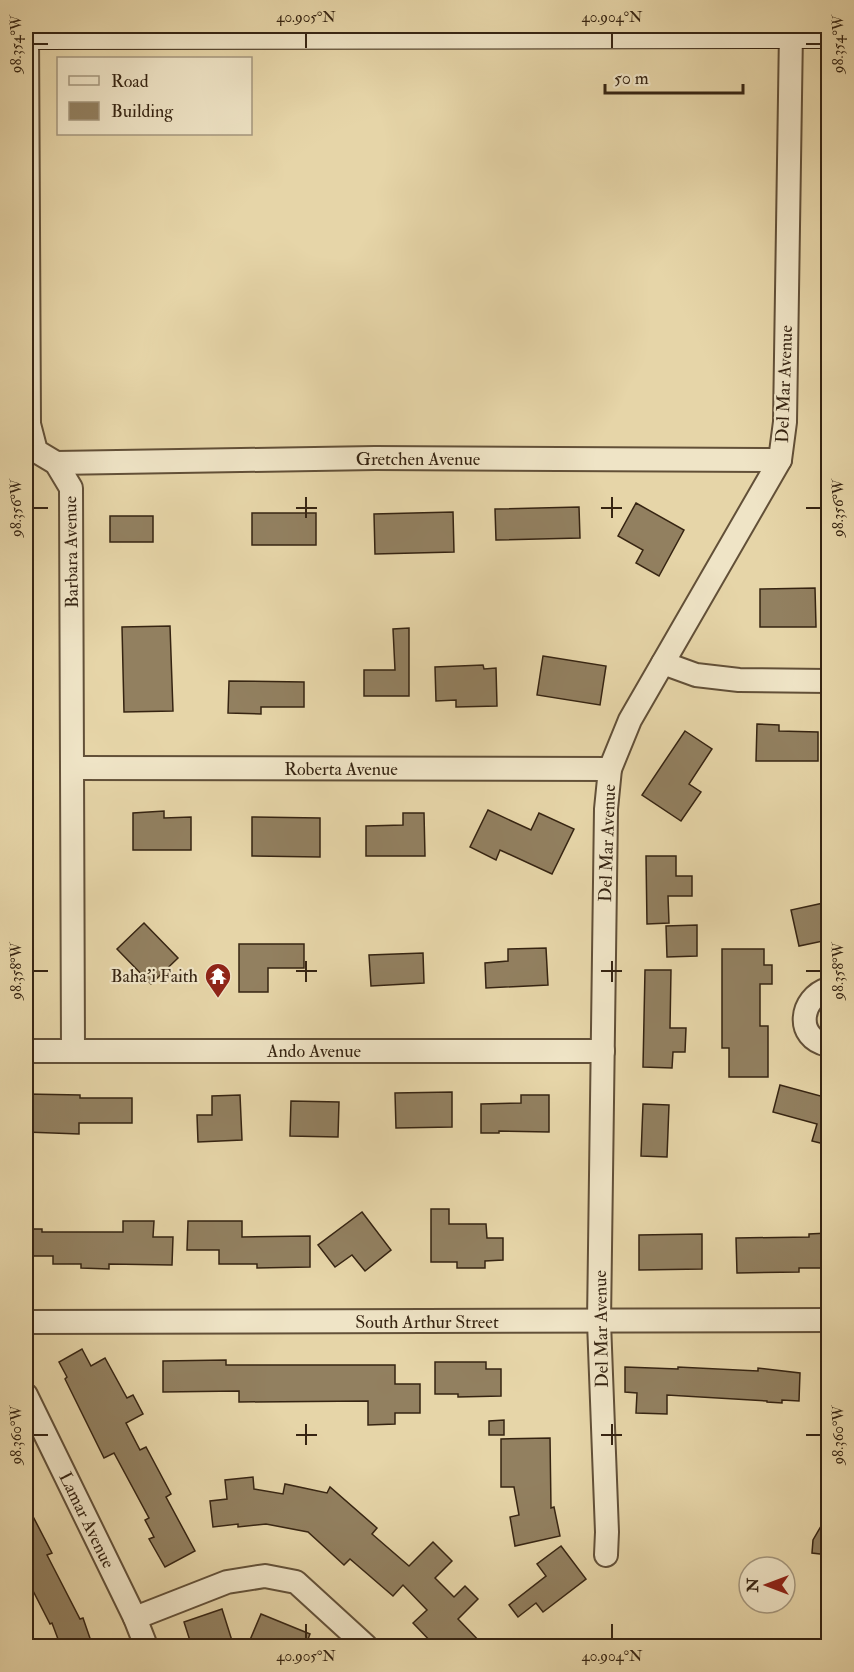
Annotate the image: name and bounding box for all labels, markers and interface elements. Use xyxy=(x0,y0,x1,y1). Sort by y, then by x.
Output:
text: 40.905°N xyxy=(276,8,336,27)
text: 40.904°N xyxy=(582,8,643,27)
text: 98.354°W xyxy=(7,14,26,74)
text: 98.354°W xyxy=(829,14,848,74)
legend xyxy=(57,57,252,135)
scale bar xyxy=(605,57,743,95)
text: 50 m xyxy=(614,67,649,90)
text: Road xyxy=(111,70,149,93)
text: Building xyxy=(111,100,174,123)
street label: Del Mar Avenue xyxy=(771,324,798,443)
street label: Gretchen Avenue xyxy=(356,448,481,471)
text: 98.356°W xyxy=(7,478,26,538)
text: 98.356°W xyxy=(829,478,848,538)
street label: Barbara Avenue xyxy=(59,495,84,608)
street label: Roberta Avenue xyxy=(284,758,398,781)
street label: Del Mar Avenue xyxy=(594,783,621,902)
text: 98.358°W xyxy=(7,941,26,1001)
text: 98.358°W xyxy=(829,941,848,1001)
temple icon: Baha'i Faith xyxy=(203,961,233,999)
place label: Baha'i Faith xyxy=(111,965,199,988)
street label: Ando Avenue xyxy=(266,1040,362,1063)
street label: Del Mar Avenue xyxy=(589,1269,614,1388)
street label: South Arthur Street xyxy=(355,1311,499,1334)
text: 98.360°W xyxy=(7,1405,26,1466)
text: 98.360°W xyxy=(829,1405,848,1466)
street label: Lamar Avenue xyxy=(53,1468,120,1573)
north arrow xyxy=(737,1555,797,1615)
text: N xyxy=(743,1577,763,1593)
text: 40.905°N xyxy=(276,1647,336,1666)
text: 40.904°N xyxy=(582,1647,643,1666)

